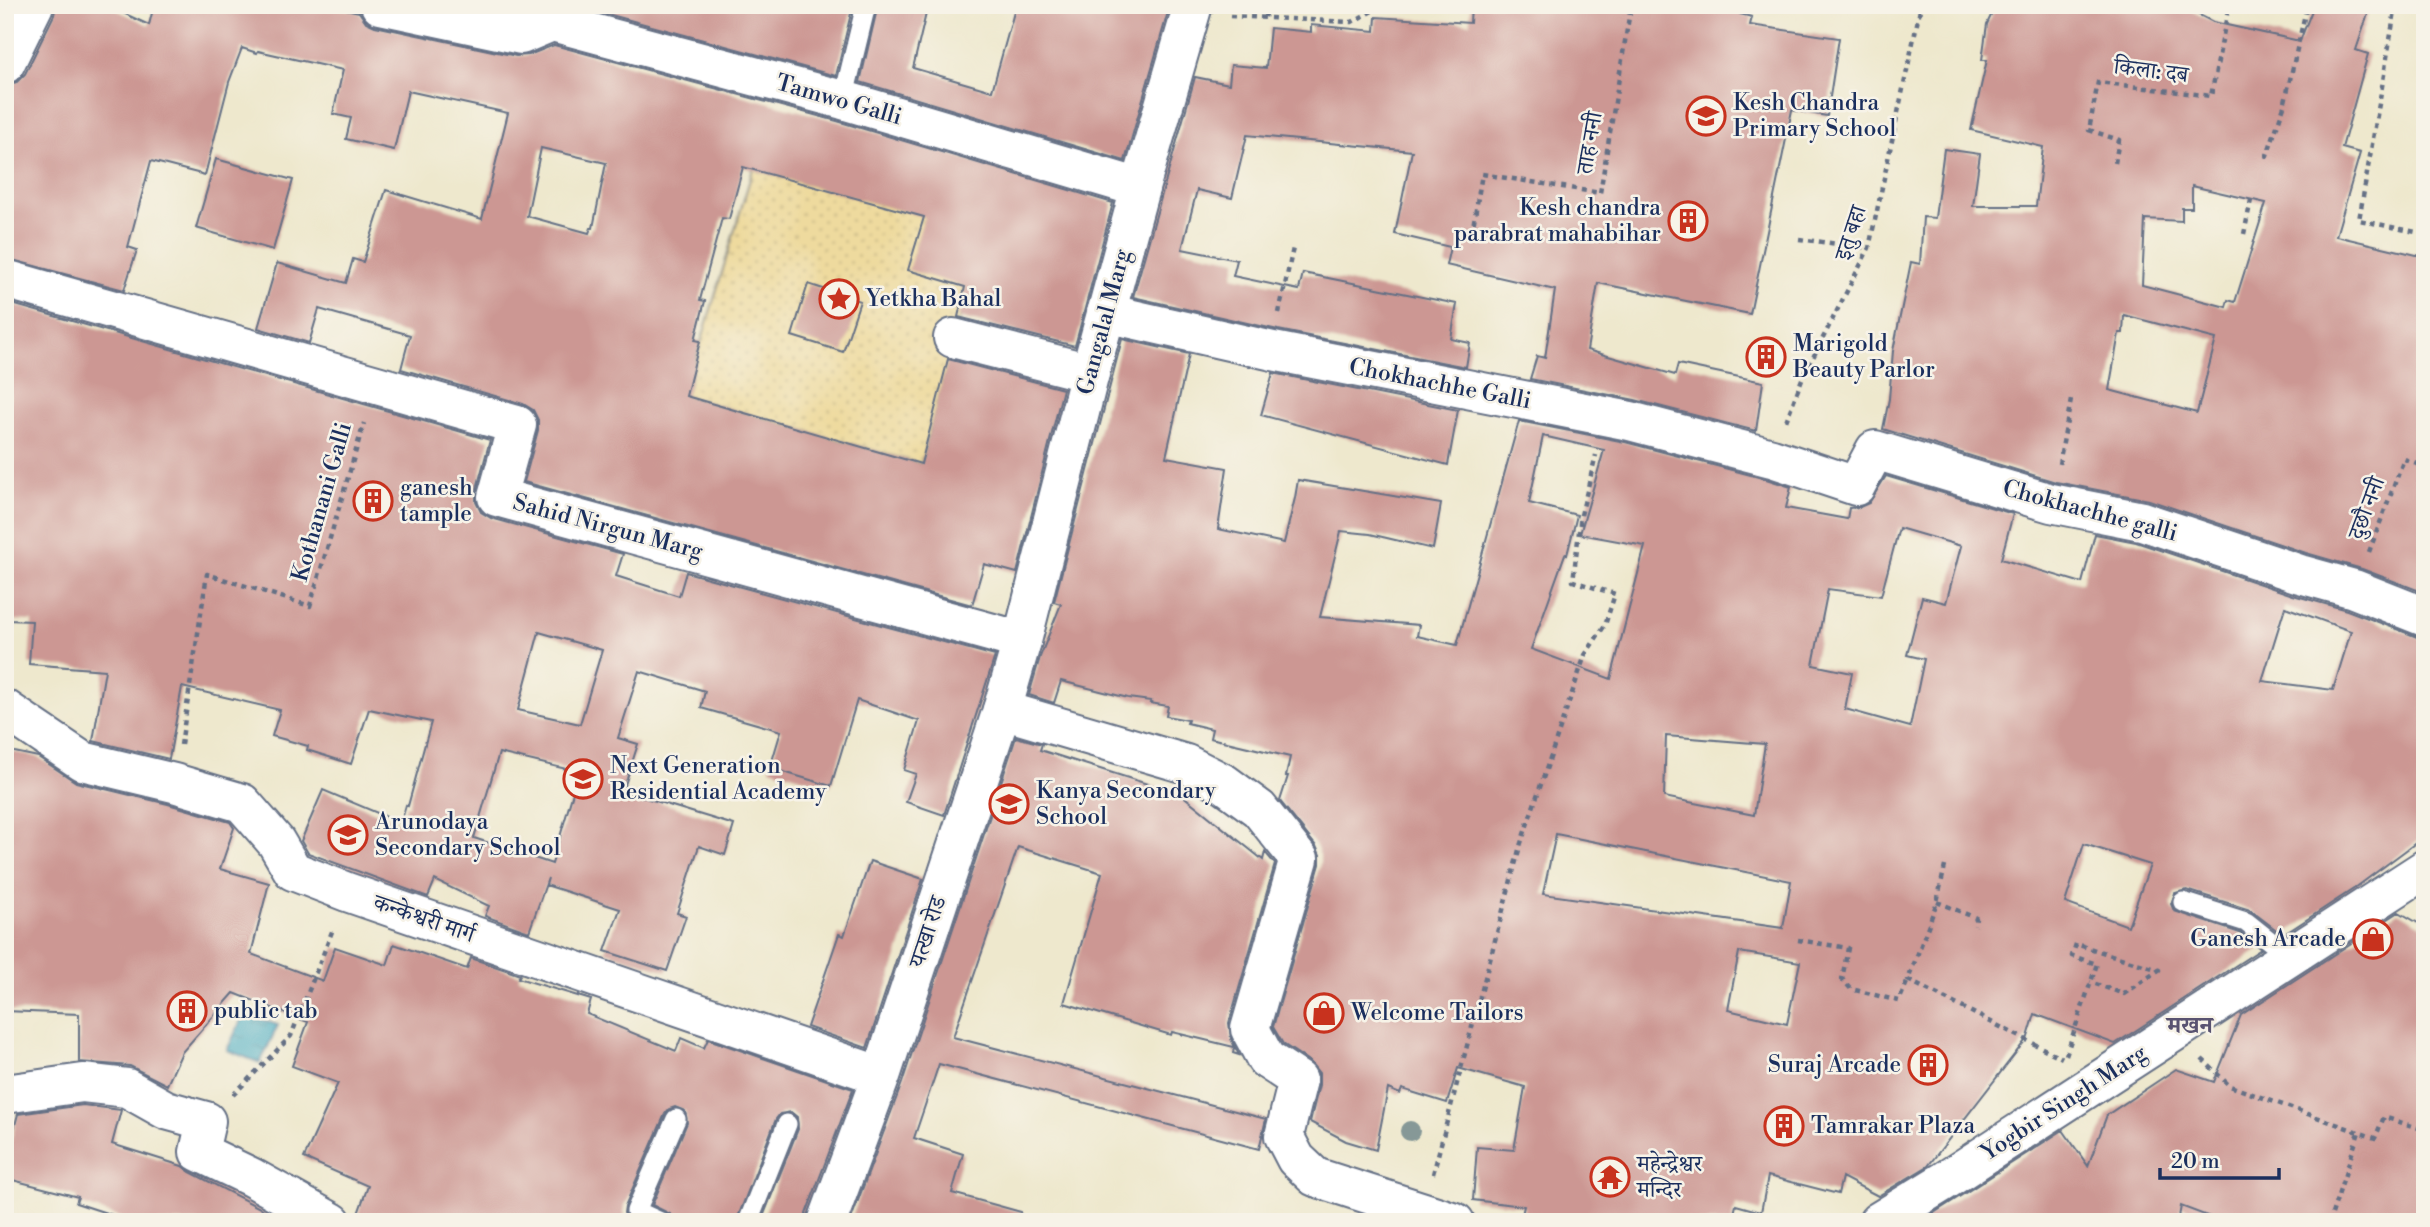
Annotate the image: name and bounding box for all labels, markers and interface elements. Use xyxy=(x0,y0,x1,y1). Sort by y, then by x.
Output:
street label: किला: दब xyxy=(2111,52,2191,90)
street label: Tamwo Galli xyxy=(773,69,905,131)
place label: Kesh Chandra Primary School xyxy=(1733,89,1896,143)
school or university icon: Kesh Chandra Primary School xyxy=(1685,95,1727,137)
street label: ताह ननी xyxy=(1571,108,1609,177)
place label: Kesh chandra parabrat mahabihar xyxy=(1454,194,1661,248)
building icon: Kesh chandra parabrat mahabihar xyxy=(1667,200,1709,242)
street label: इतु बहा xyxy=(1829,201,1873,265)
street label: Gangalal Marg xyxy=(1071,246,1137,398)
place icon: Yetkha Bahal xyxy=(818,278,860,320)
place label: Yetkha Bahal xyxy=(865,285,1001,313)
place label: Marigold Beauty Parlor xyxy=(1792,330,1935,384)
building icon: Marigold Beauty Parlor xyxy=(1745,336,1787,378)
street label: Chokhachhe Galli xyxy=(1347,353,1533,415)
street label: Kothanani Galli xyxy=(286,419,358,585)
street label: दुछौ ननी xyxy=(2342,472,2392,544)
place label: ganesh tample xyxy=(400,474,473,528)
street label: Chokhachhe galli xyxy=(2000,474,2180,548)
building icon: ganesh tample xyxy=(352,480,394,522)
street label: Sahid Nirgun Marg xyxy=(510,488,706,566)
place label: Next Generation Residential Academy xyxy=(610,752,827,806)
school or university icon: Next Generation Residential Academy xyxy=(562,758,604,800)
place label: Kanya Secondary School xyxy=(1036,777,1217,831)
school or university icon: Kanya Secondary School xyxy=(988,783,1030,825)
place label: Arunodaya Secondary School xyxy=(374,808,561,862)
school or university icon: Arunodaya Secondary School xyxy=(327,814,369,856)
street label: कन्केश्वरी मार्ग xyxy=(369,888,479,950)
street label: यत्खा रोड xyxy=(903,892,953,972)
shop icon: Ganesh Arcade xyxy=(2352,918,2394,960)
place label: Ganesh Arcade xyxy=(2190,925,2346,953)
building icon: public tab xyxy=(166,990,208,1032)
shop icon: Welcome Tailors xyxy=(1303,992,1345,1034)
place label: public tab xyxy=(214,997,318,1025)
place label: Welcome Tailors xyxy=(1350,999,1524,1027)
district label: मखन xyxy=(2165,1011,2215,1041)
street label: Yogbir Singh Marg xyxy=(1975,1039,2152,1168)
building icon: Suraj Arcade xyxy=(1907,1044,1949,1086)
place label: Suraj Arcade xyxy=(1768,1051,1901,1079)
building icon: Tamrakar Plaza xyxy=(1763,1105,1805,1147)
place label: Tamrakar Plaza xyxy=(1811,1112,1975,1140)
scale bar xyxy=(2160,1136,2280,1180)
text: 20 m xyxy=(2171,1149,2220,1175)
place label: महेन्द्रेश्वर मन्दिर xyxy=(1636,1150,1704,1204)
temple icon: महेन्द्रेश्वर मन्दिर xyxy=(1589,1156,1631,1198)

